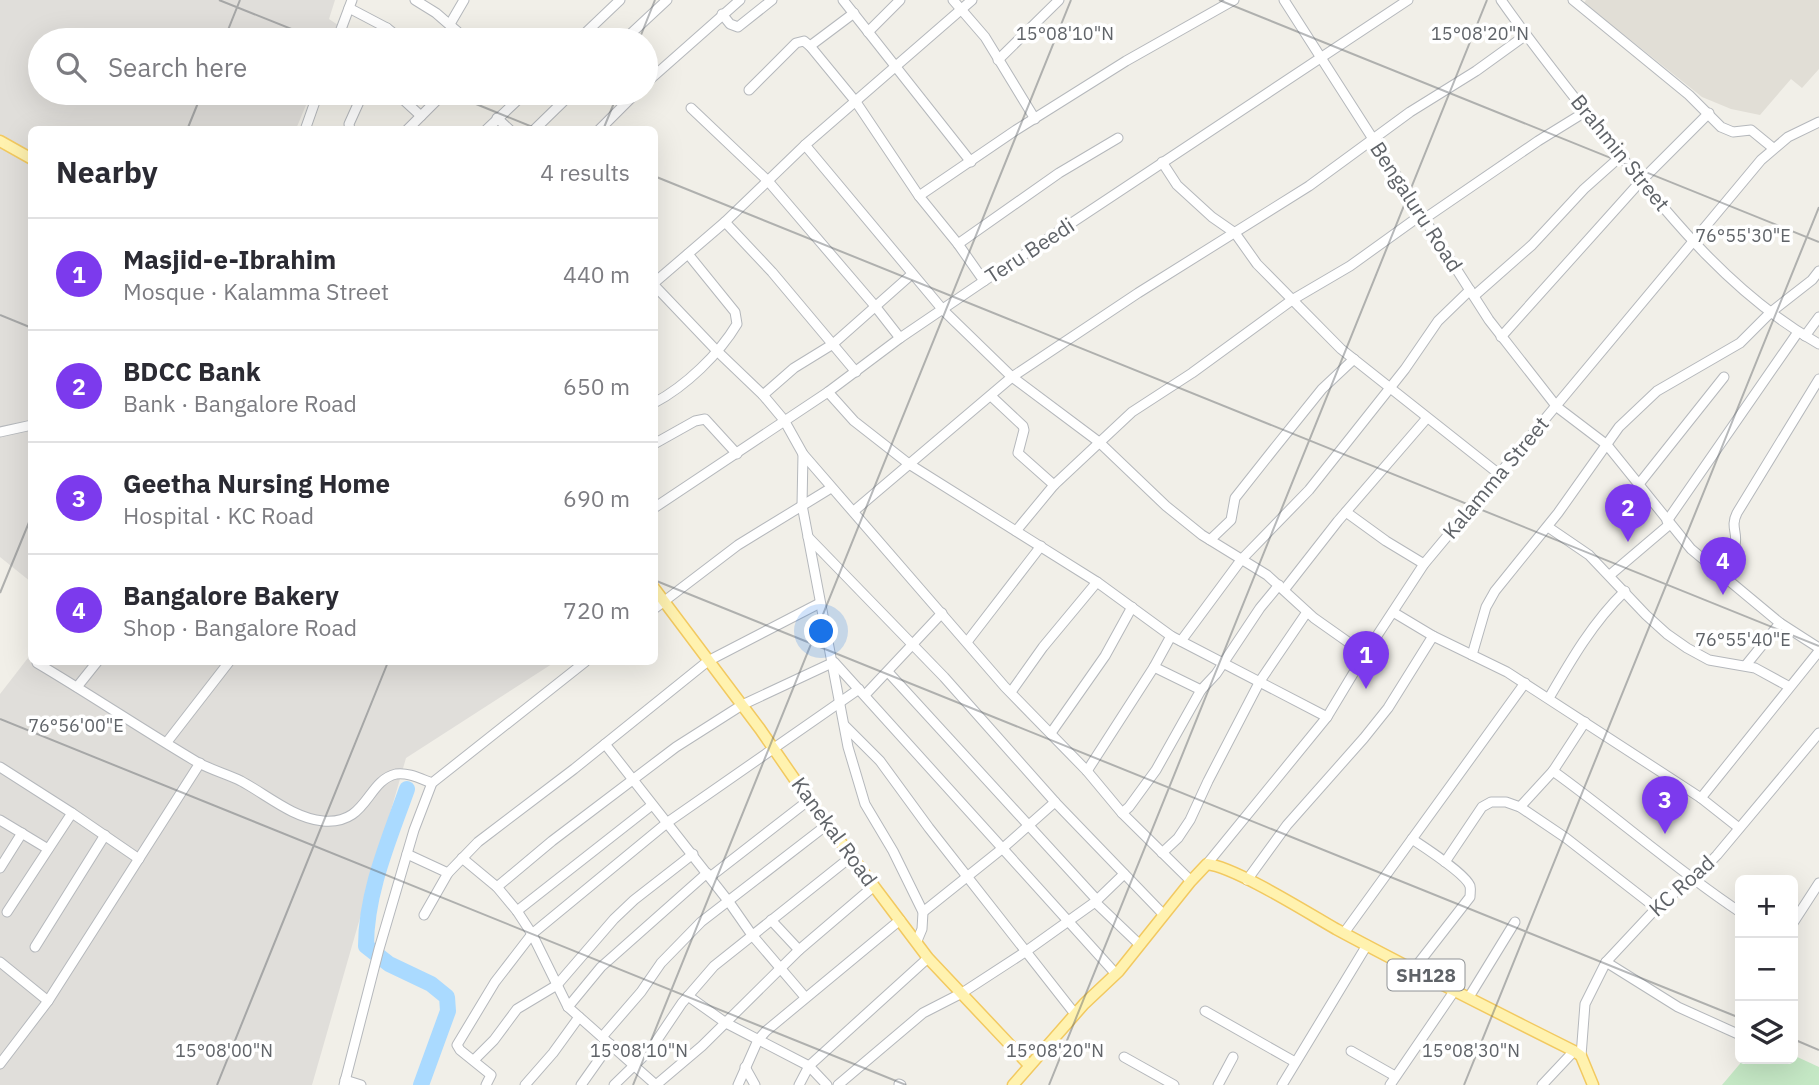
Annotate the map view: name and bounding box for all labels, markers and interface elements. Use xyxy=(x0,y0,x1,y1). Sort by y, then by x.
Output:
text: 15°08'10"N xyxy=(1016,22,1114,45)
text: 15°08'20"N xyxy=(1431,22,1529,45)
search box xyxy=(28,28,658,105)
icon: search xyxy=(52,48,90,86)
text: Search here xyxy=(108,50,247,84)
street label: Brahmin Street xyxy=(1565,88,1677,217)
street label: Bengaluru Road xyxy=(1364,136,1469,277)
text: Nearby xyxy=(56,152,158,191)
text: 4 results xyxy=(540,157,630,187)
street label: Teru Beedi xyxy=(979,211,1079,289)
text: 76°55'30"E xyxy=(1695,224,1791,247)
text: Masjid-e-Ibrahim xyxy=(123,242,336,276)
text: 1 xyxy=(72,259,86,289)
text: 440 m xyxy=(563,259,630,289)
text: Mosque · Kalamma Street xyxy=(123,276,389,306)
text: BDCC Bank xyxy=(123,354,261,388)
text: 2 xyxy=(72,371,86,401)
text: 650 m xyxy=(563,371,630,401)
text: Bank · Bangalore Road xyxy=(123,388,357,418)
street label: Kalamma Street xyxy=(1436,410,1555,544)
text: Geetha Nursing Home xyxy=(123,466,390,500)
text: 3 xyxy=(72,483,86,513)
text: 690 m xyxy=(563,483,630,513)
pin: 2 xyxy=(1605,484,1651,542)
text: Hospital · KC Road xyxy=(123,500,314,530)
pin: 4 xyxy=(1700,537,1746,595)
text: Bangalore Bakery xyxy=(123,578,339,612)
text: 4 xyxy=(72,595,86,625)
text: 720 m xyxy=(563,595,630,625)
text: Shop · Bangalore Road xyxy=(123,612,357,642)
your location xyxy=(804,614,838,648)
text: 76°55'40"E xyxy=(1695,628,1791,651)
pin: 1 xyxy=(1343,631,1389,689)
text: 76°56'00"E xyxy=(28,714,124,737)
street label: Kanekal Road xyxy=(786,771,884,892)
pin: 3 xyxy=(1642,776,1688,834)
street label: KC Road xyxy=(1643,848,1720,922)
map controls xyxy=(1735,875,1798,1064)
button: + xyxy=(1735,875,1798,938)
button: − xyxy=(1735,938,1798,1001)
road number: SH128 xyxy=(1388,959,1464,990)
button: layers xyxy=(1735,1001,1798,1064)
text: 15°08'00"N xyxy=(175,1039,273,1062)
text: 15°08'10"N xyxy=(590,1039,688,1062)
text: 15°08'20"N xyxy=(1006,1039,1104,1062)
text: 15°08'30"N xyxy=(1422,1039,1520,1062)

